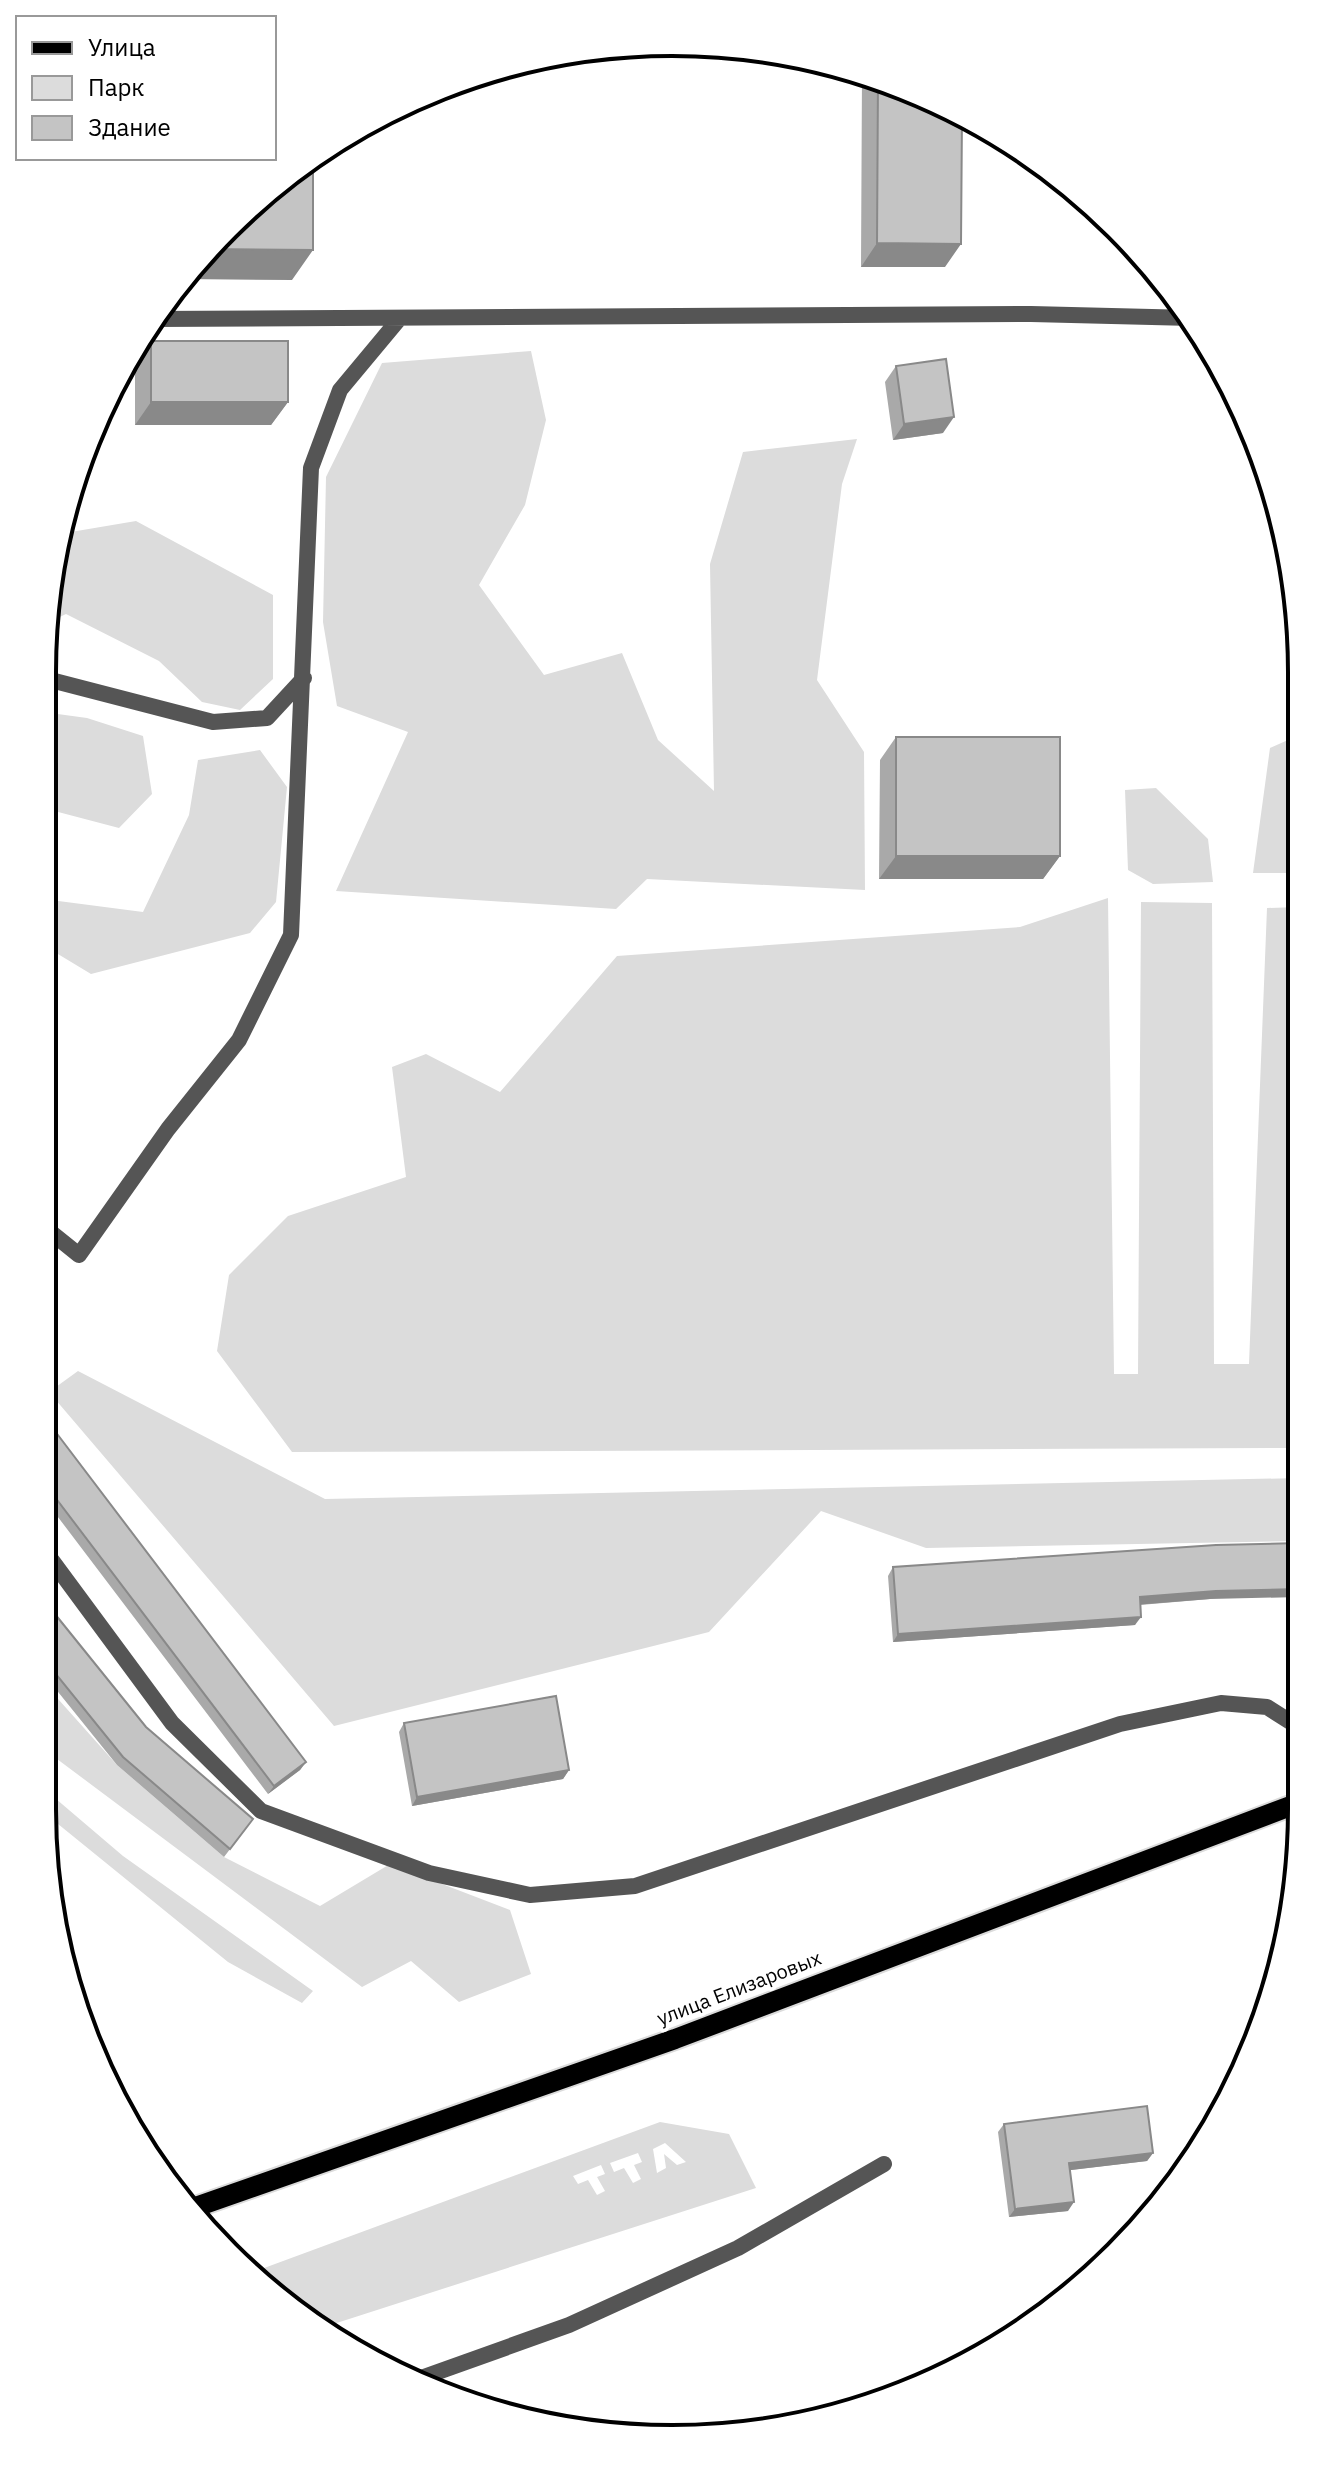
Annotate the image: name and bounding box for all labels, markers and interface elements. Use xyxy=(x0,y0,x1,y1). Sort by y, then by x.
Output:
legend xyxy=(16,16,276,160)
text: Улица xyxy=(88,31,156,63)
text: Парк xyxy=(88,71,145,103)
text: Здание xyxy=(88,111,171,143)
street label: улица Елизаровых xyxy=(653,1944,825,2031)

